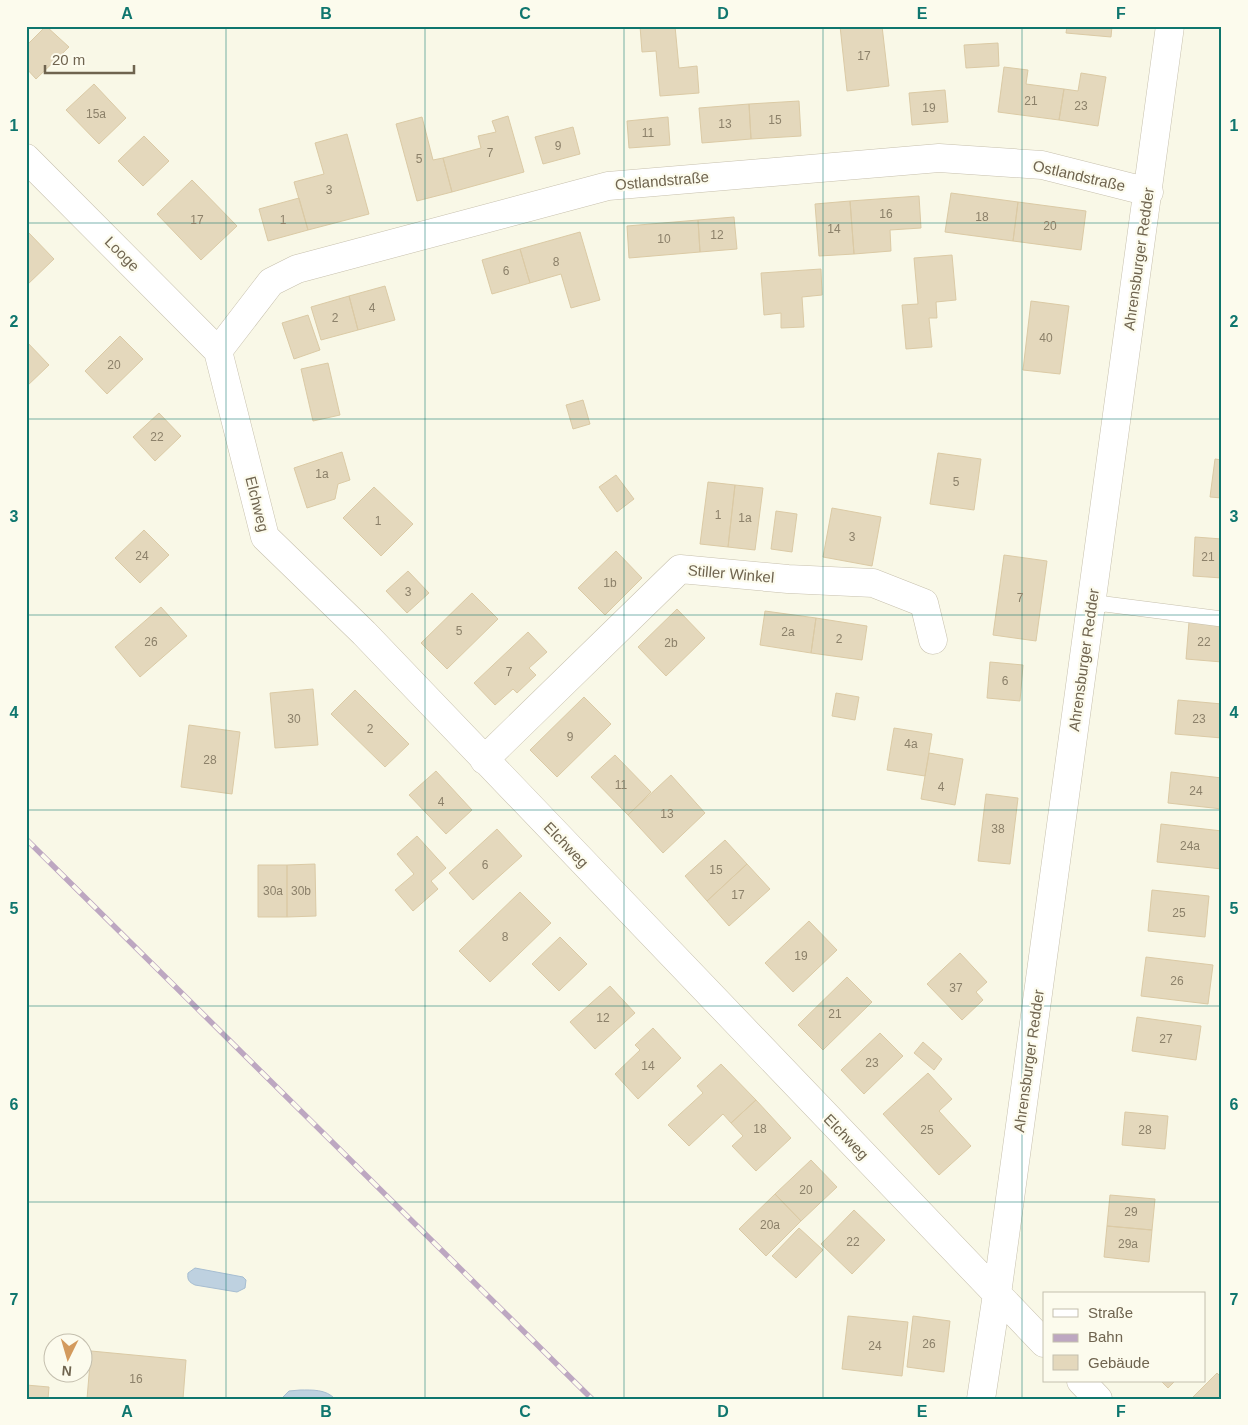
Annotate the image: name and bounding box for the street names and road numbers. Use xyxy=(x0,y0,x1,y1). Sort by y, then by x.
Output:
street label: Ostlandstraße xyxy=(1031,157,1127,194)
street label: Ostlandstraße xyxy=(614,168,710,193)
street label: Ahrensburger Redder xyxy=(1120,186,1157,332)
street label: Looge xyxy=(102,233,143,274)
street label: Elchweg xyxy=(242,474,273,533)
street label: Stiller Winkel xyxy=(687,561,775,586)
street label: Ahrensburger Redder xyxy=(1065,587,1102,733)
street label: Elchweg xyxy=(541,818,592,871)
street label: Ahrensburger Redder xyxy=(1010,988,1047,1134)
street label: Elchweg xyxy=(821,1110,872,1163)

